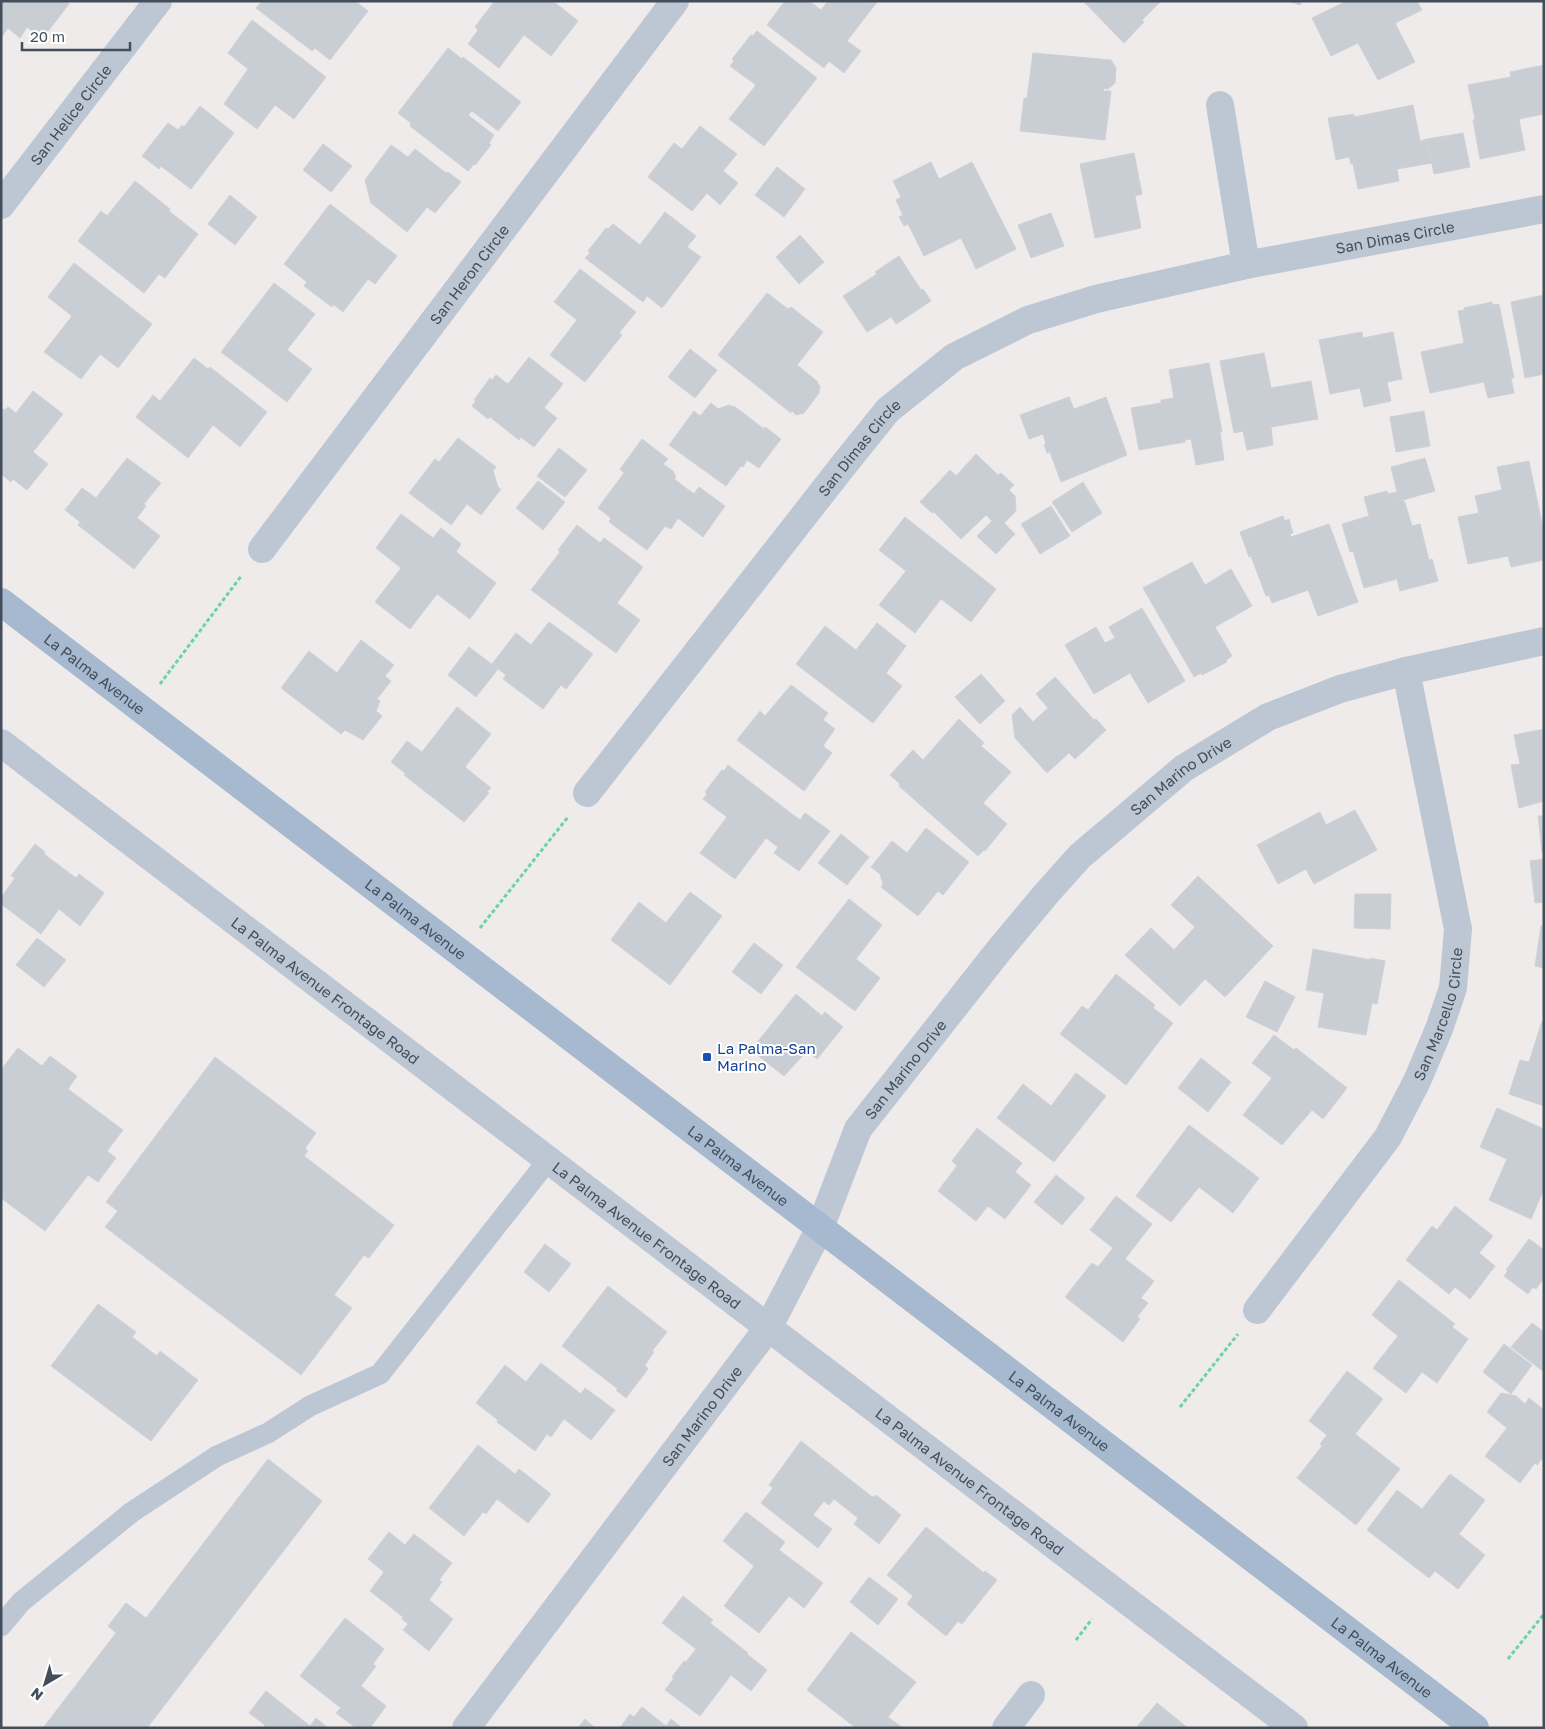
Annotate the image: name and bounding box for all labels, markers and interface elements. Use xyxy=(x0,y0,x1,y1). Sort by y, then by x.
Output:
scale bar xyxy=(22,20,130,52)
text: 20 m xyxy=(30,27,65,45)
street label: San Helice Circle xyxy=(26,61,115,169)
street label: San Dimas Circle xyxy=(1334,217,1456,257)
street label: San Heron Circle xyxy=(426,221,513,328)
street label: San Dimas Circle xyxy=(814,395,904,500)
street label: La Palma Avenue xyxy=(41,629,149,718)
street label: San Marino Drive xyxy=(1126,732,1235,819)
street label: La Palma Avenue xyxy=(362,875,470,963)
street label: La Palma Avenue Frontage Road xyxy=(228,913,423,1068)
street label: San Marcello Circle xyxy=(1409,947,1465,1083)
street label: San Marino Drive xyxy=(860,1016,950,1123)
place label: La Palma-San Marino xyxy=(717,1039,816,1074)
marker: La Palma-San Marino xyxy=(701,1051,713,1063)
street label: La Palma Avenue xyxy=(684,1121,793,1210)
street label: La Palma Avenue Frontage Road xyxy=(549,1158,745,1313)
street label: San Marino Drive xyxy=(658,1362,746,1470)
street label: La Palma Avenue xyxy=(1005,1366,1114,1455)
street label: La Palma Avenue Frontage Road xyxy=(872,1404,1068,1559)
street label: La Palma Avenue xyxy=(1328,1613,1436,1702)
north arrow xyxy=(20,1659,70,1709)
text: N xyxy=(27,1685,46,1705)

